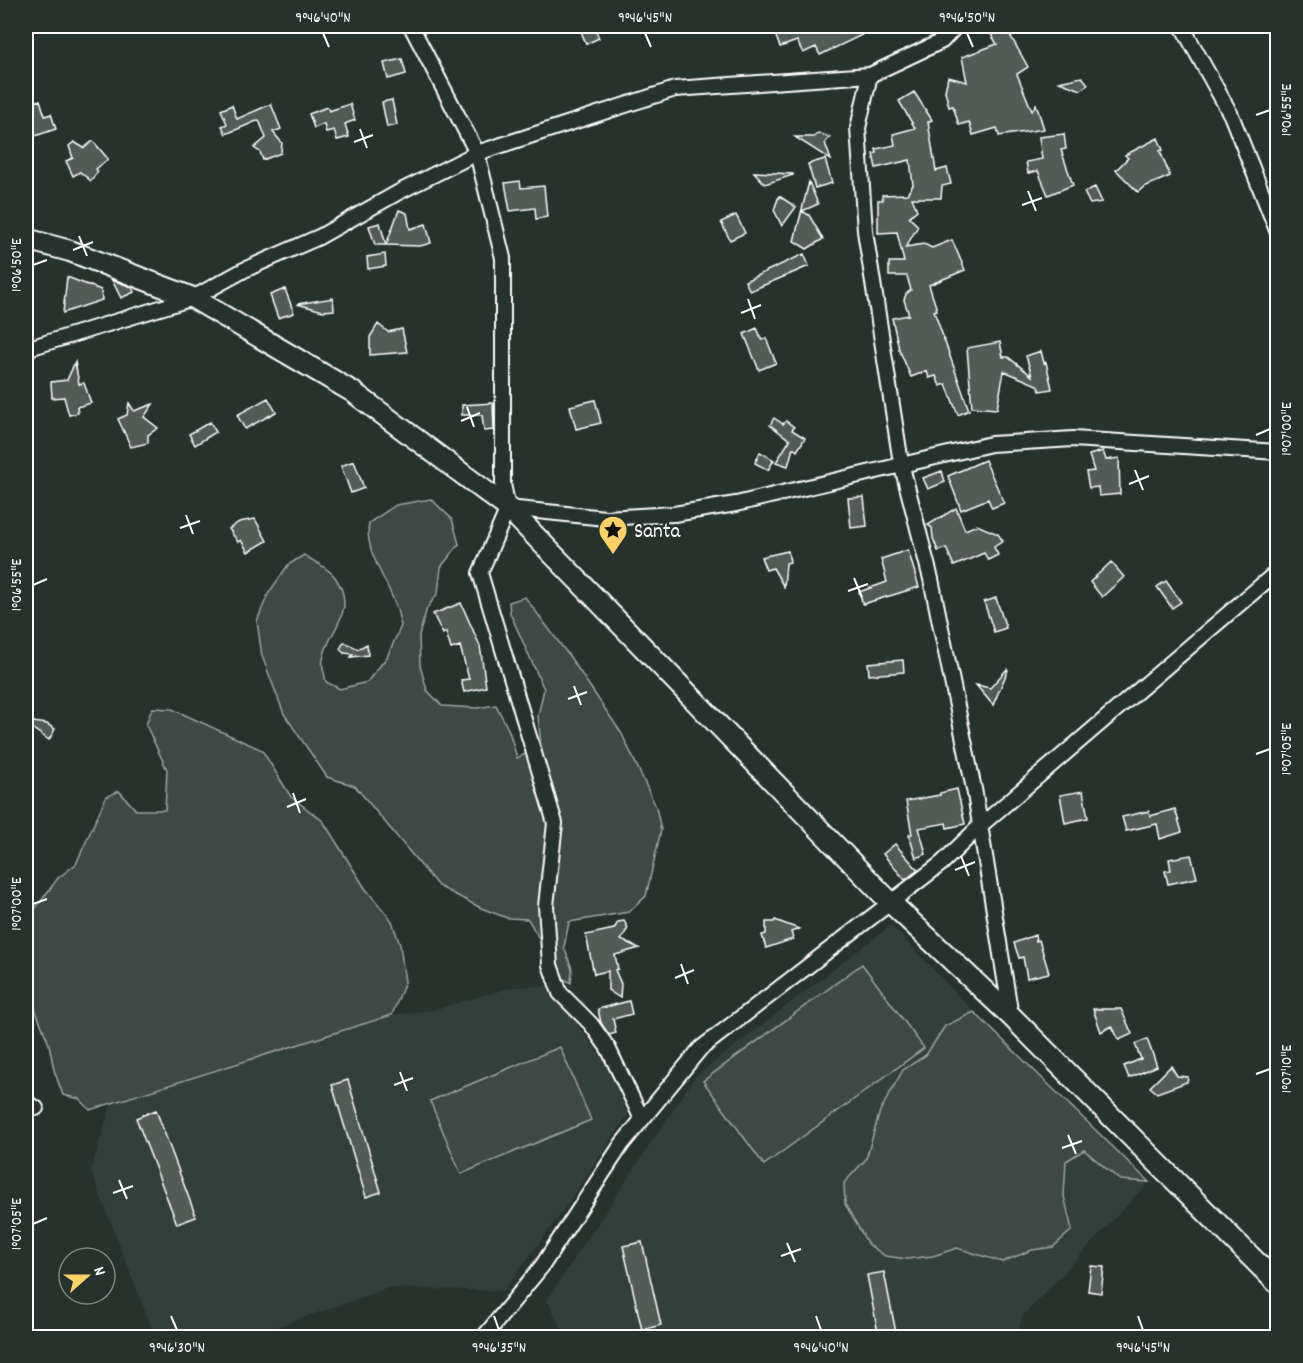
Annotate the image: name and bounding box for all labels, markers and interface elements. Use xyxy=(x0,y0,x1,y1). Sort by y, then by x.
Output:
text: 9°46'40"N xyxy=(295,8,351,30)
text: 9°46'45"N xyxy=(618,8,672,30)
text: 9°46'50"N xyxy=(939,8,995,30)
text: 1°06'55"E xyxy=(1277,84,1299,136)
text: 1°06'50"E xyxy=(7,238,29,292)
text: 1°07'00"E xyxy=(1277,402,1299,456)
place icon: Santa xyxy=(597,514,629,556)
place label: Santa xyxy=(634,518,682,548)
text: 1°06'55"E xyxy=(7,559,29,611)
text: 1°07'05"E xyxy=(1277,723,1299,775)
text: 1°07'00"E xyxy=(7,877,29,931)
text: 1°07'10"E xyxy=(1277,1045,1299,1093)
text: 1°07'05"E xyxy=(7,1198,29,1250)
north arrow xyxy=(57,1246,117,1306)
text: N xyxy=(87,1264,111,1279)
text: 9°46'30"N xyxy=(149,1338,205,1360)
text: 9°46'35"N xyxy=(472,1338,526,1360)
text: 9°46'40"N xyxy=(793,1338,849,1360)
text: 9°46'45"N xyxy=(1116,1338,1170,1360)

